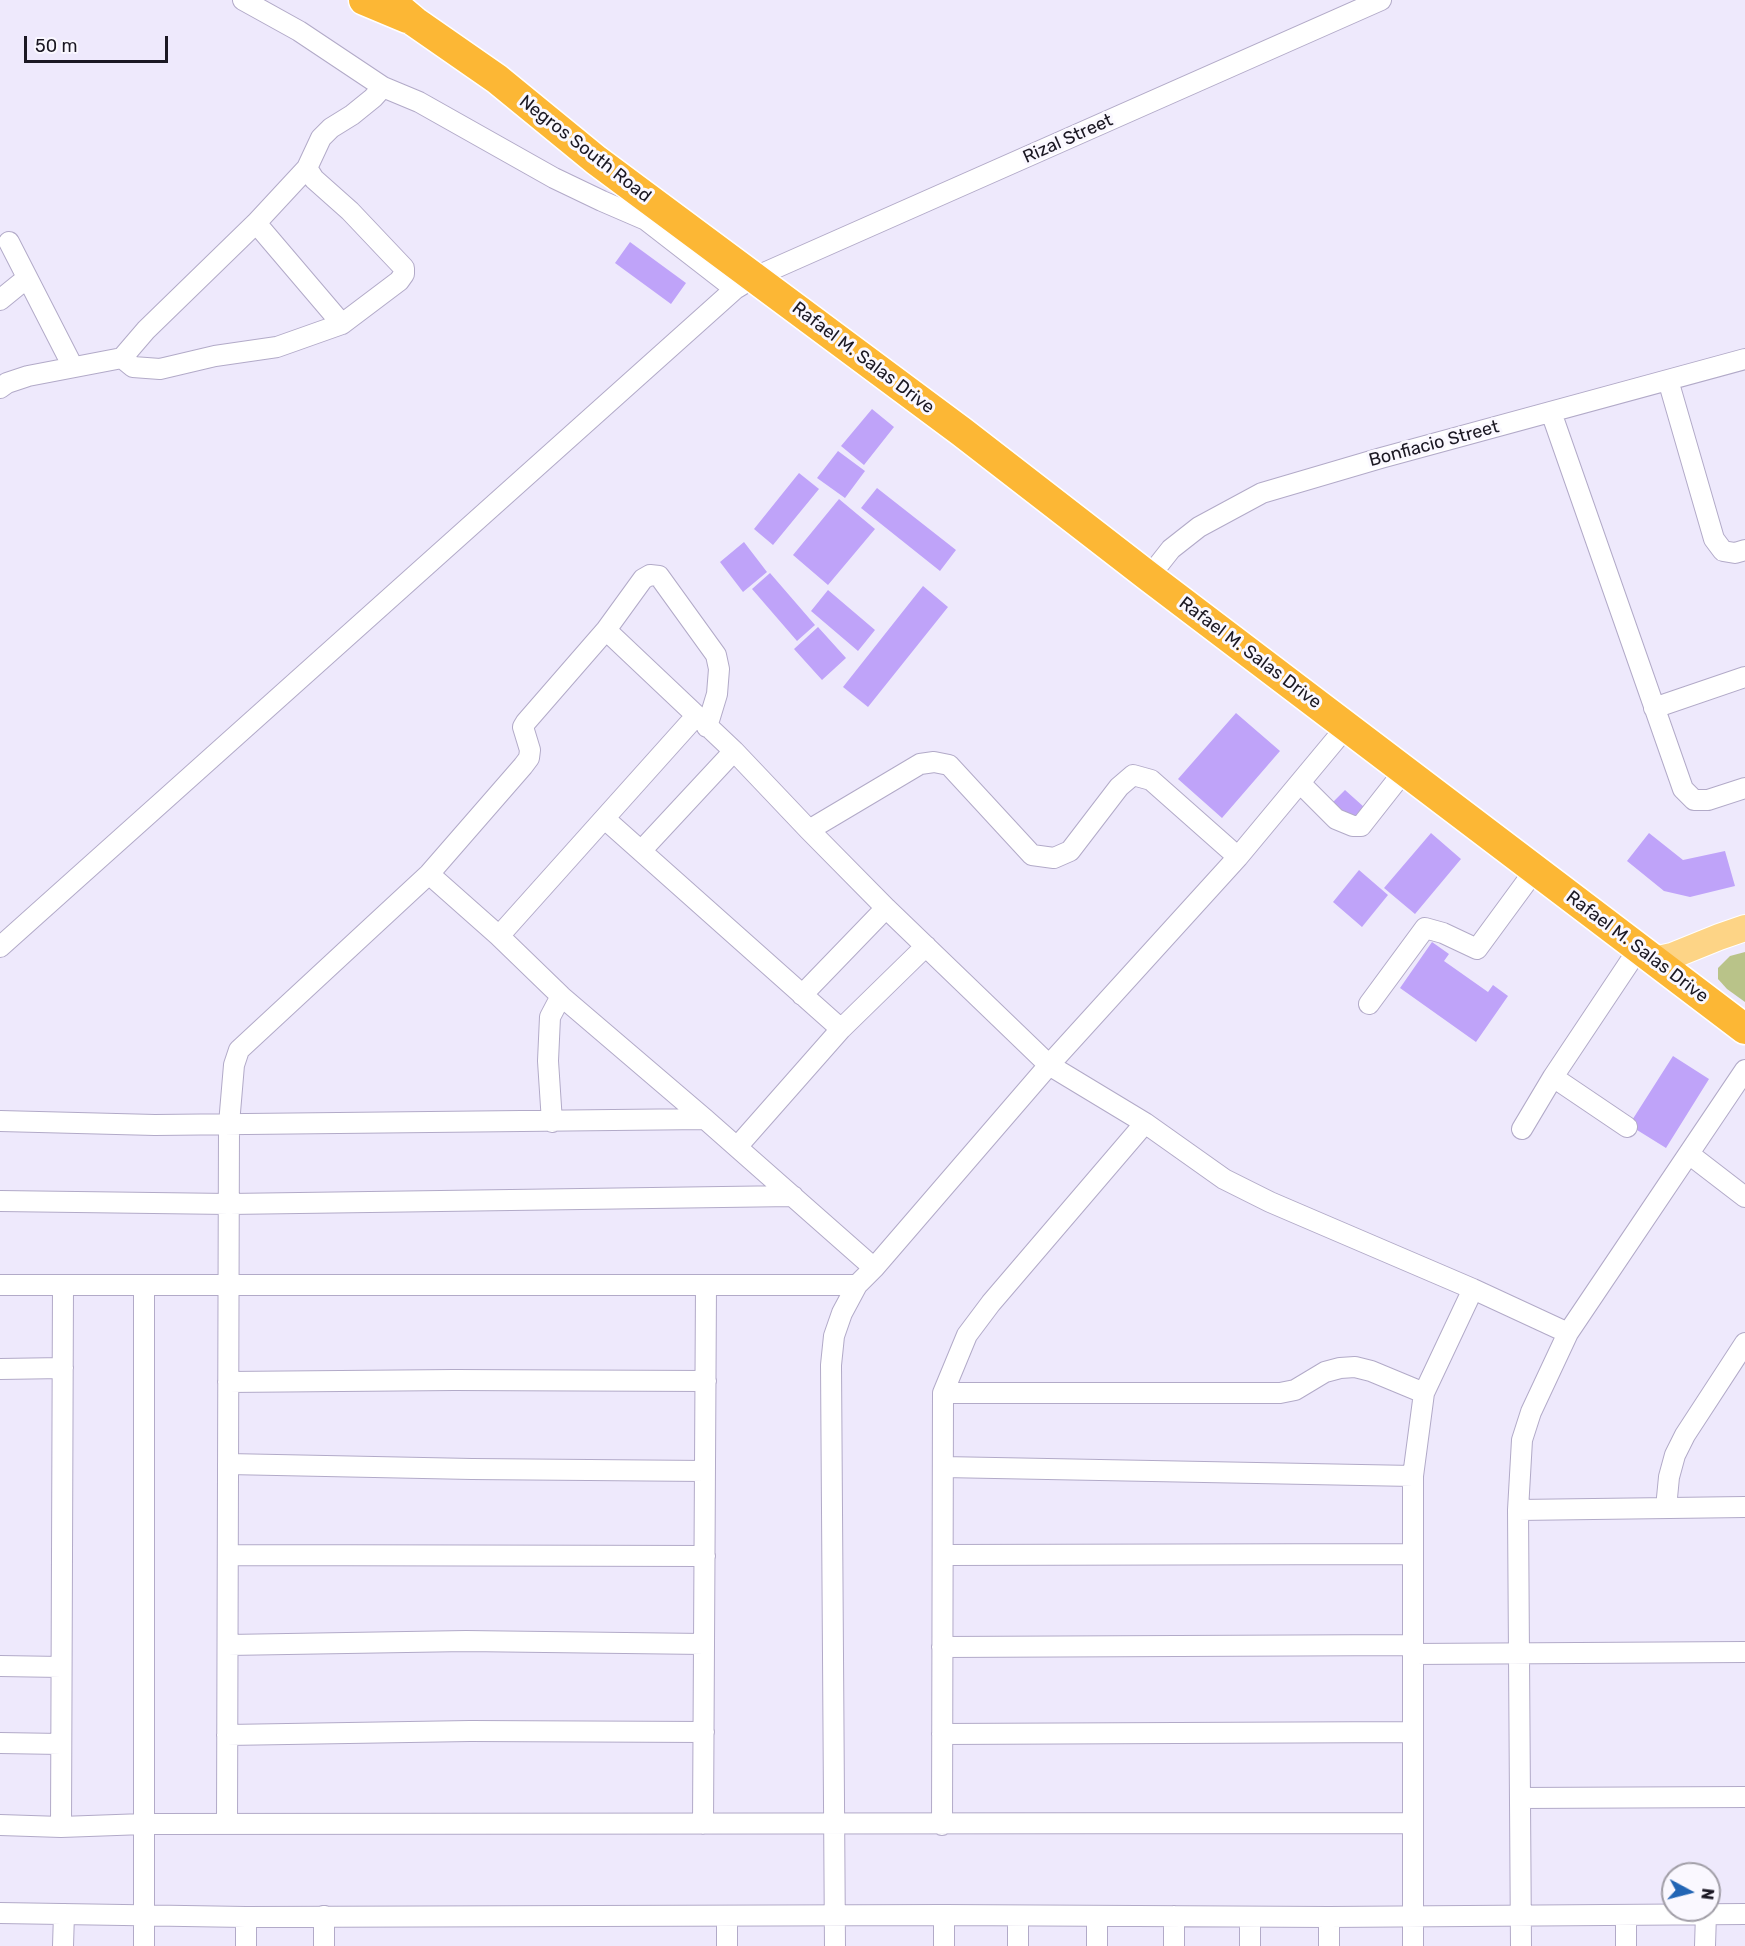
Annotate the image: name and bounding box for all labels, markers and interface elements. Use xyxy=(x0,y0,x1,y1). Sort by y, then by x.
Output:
scale bar xyxy=(27,24,171,62)
text: 50 m xyxy=(35,35,78,57)
street label: Negros South Road xyxy=(515,91,655,207)
street label: Rizal Street xyxy=(1020,110,1116,168)
street label: Rafael M. Salas Drive xyxy=(788,297,938,419)
street label: Bonfiacio Street xyxy=(1366,416,1502,472)
street label: Rafael M. Salas Drive xyxy=(1175,592,1325,714)
street label: Rafael M. Salas Drive xyxy=(1562,886,1712,1008)
north arrow xyxy=(1661,1862,1721,1922)
text: N xyxy=(1697,1887,1718,1901)

